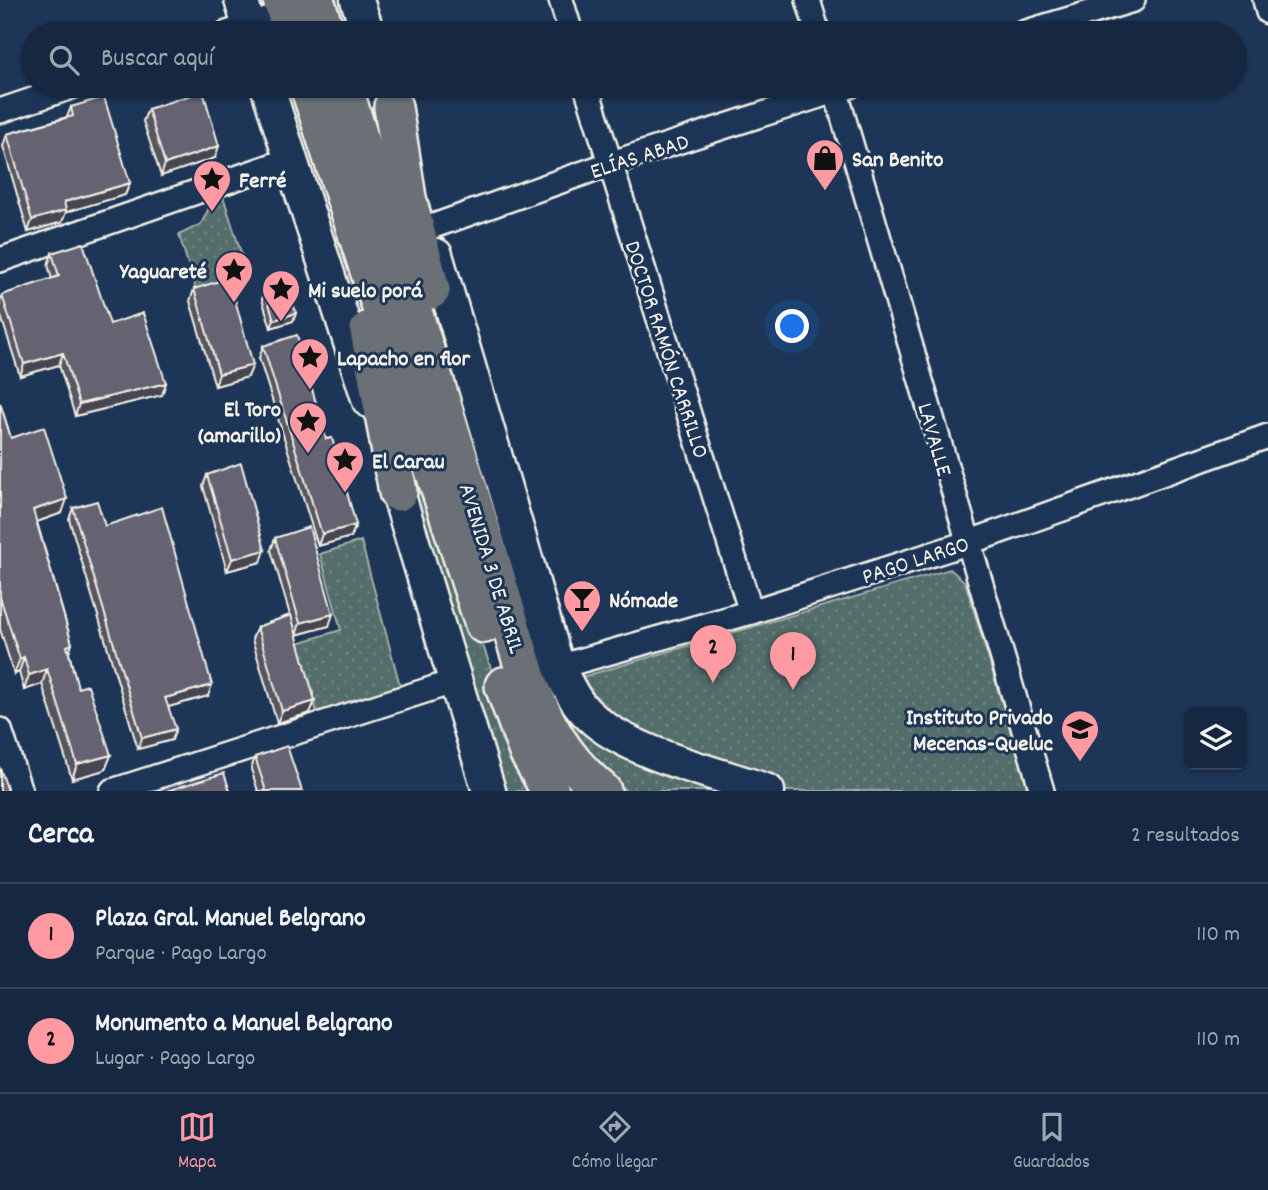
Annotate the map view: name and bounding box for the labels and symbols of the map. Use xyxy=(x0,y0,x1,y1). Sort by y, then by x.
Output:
street label: ELÍAS ABAD xyxy=(586,127,694,190)
shop icon: San Benito xyxy=(804,137,846,192)
place label: San Benito xyxy=(852,145,943,178)
place icon: Ferré xyxy=(191,158,233,213)
place label: Ferré xyxy=(239,166,286,199)
street label: DOCTOR RAMÓN CARRILLO xyxy=(614,237,715,463)
place icon: Yaguareté xyxy=(213,249,255,304)
place label: Yaguareté xyxy=(119,257,207,290)
place icon: Mi suelo porá xyxy=(260,268,302,323)
place label: Mi suelo porá xyxy=(308,276,423,309)
your location xyxy=(775,309,809,343)
place icon: Lapacho en flor xyxy=(289,336,331,391)
place label: Lapacho en flor xyxy=(337,344,471,377)
place label: El Toro (amarillo) xyxy=(198,395,281,454)
street label: LAVALLE xyxy=(906,399,959,481)
place icon: El Toro (amarillo) xyxy=(287,400,329,455)
place icon: El Carau xyxy=(324,439,366,494)
place label: El Carau xyxy=(372,447,445,480)
street label: AVENIDA 3 DE ABRIL xyxy=(448,480,531,659)
street label: PAGO LARGO xyxy=(858,529,974,595)
bar icon: Nómade xyxy=(561,578,603,633)
place label: Nómade xyxy=(609,586,678,619)
pin: 2 xyxy=(690,625,736,683)
pin: 1 xyxy=(770,632,816,690)
place label: Instituto Privado Mecenas-Queluc xyxy=(906,703,1053,762)
school or university icon: Instituto Privado Mecenas-Queluc xyxy=(1059,708,1101,763)

